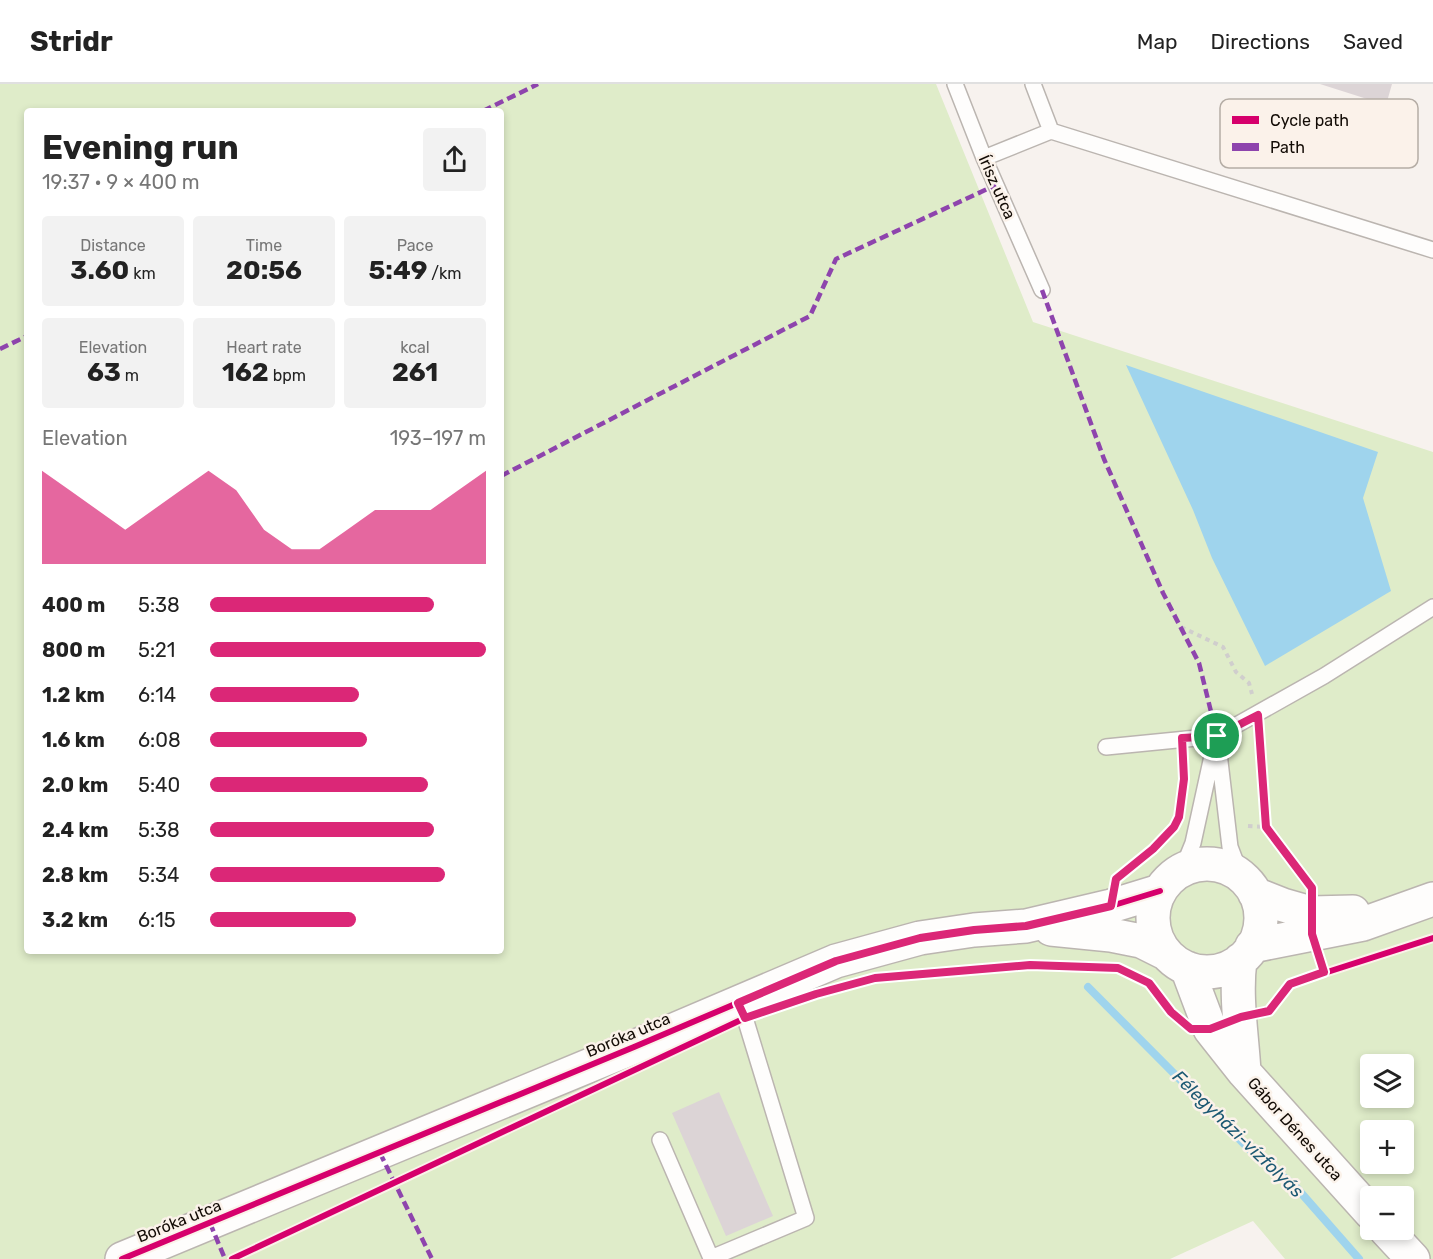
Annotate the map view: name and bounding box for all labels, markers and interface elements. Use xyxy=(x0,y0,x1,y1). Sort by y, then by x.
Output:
text: Stridr xyxy=(30,25,113,58)
text: Map xyxy=(1137,29,1178,54)
text: Directions xyxy=(1211,29,1310,54)
text: Saved xyxy=(1343,29,1403,54)
legend xyxy=(1220,99,1418,168)
text: Cycle path xyxy=(1270,111,1349,130)
text: Evening run xyxy=(42,128,239,167)
button: share xyxy=(423,128,486,191)
text: Path xyxy=(1270,138,1305,157)
street label: Írisz utca xyxy=(974,152,1020,222)
text: 19:37 · 9 × 400 m xyxy=(42,170,200,194)
text: Distance xyxy=(80,236,146,255)
text: Time xyxy=(246,236,282,255)
text: Pace xyxy=(397,236,433,255)
text: 3.60 xyxy=(70,255,129,286)
text: 20:56 xyxy=(226,255,302,286)
text: 5:49 xyxy=(369,255,427,286)
text: km xyxy=(129,264,156,283)
text: /km xyxy=(427,264,461,283)
text: Elevation xyxy=(79,338,147,357)
text: Heart rate xyxy=(226,338,302,357)
text: kcal xyxy=(400,338,430,357)
text: 63 xyxy=(87,357,121,388)
text: 162 xyxy=(222,357,269,388)
text: 261 xyxy=(392,357,438,388)
text: m xyxy=(121,366,139,385)
text: bpm xyxy=(269,366,306,385)
text: Elevation xyxy=(42,426,128,450)
text: 193–197 m xyxy=(390,426,486,450)
text: 400 m xyxy=(42,593,105,617)
text: 5:38 xyxy=(138,593,180,617)
text: 800 m xyxy=(42,638,105,662)
text: 5:21 xyxy=(138,638,175,662)
text: 1.2 km xyxy=(42,683,105,707)
text: 6:14 xyxy=(138,683,176,707)
pin xyxy=(1191,710,1242,761)
icon: arrive xyxy=(1200,719,1233,752)
text: 1.6 km xyxy=(42,728,105,752)
text: 6:08 xyxy=(138,728,181,752)
text: 2.0 km xyxy=(42,773,108,797)
text: 5:40 xyxy=(138,773,180,797)
text: 2.4 km xyxy=(42,818,108,842)
text: 5:38 xyxy=(138,818,180,842)
text: 2.8 km xyxy=(42,863,108,887)
text: 5:34 xyxy=(138,863,179,887)
text: 3.2 km xyxy=(42,908,108,932)
text: 6:15 xyxy=(138,908,176,932)
street label: Boróka utca xyxy=(583,1009,673,1061)
map controls xyxy=(1360,1054,1414,1240)
button: layers xyxy=(1360,1054,1414,1108)
water label: Félegyházi-vízfolyás xyxy=(1168,1066,1308,1202)
street label: Gábor Dénes utca xyxy=(1244,1073,1346,1185)
button: + xyxy=(1360,1120,1414,1174)
button: − xyxy=(1360,1186,1414,1240)
street label: Boróka utca xyxy=(134,1195,224,1247)

